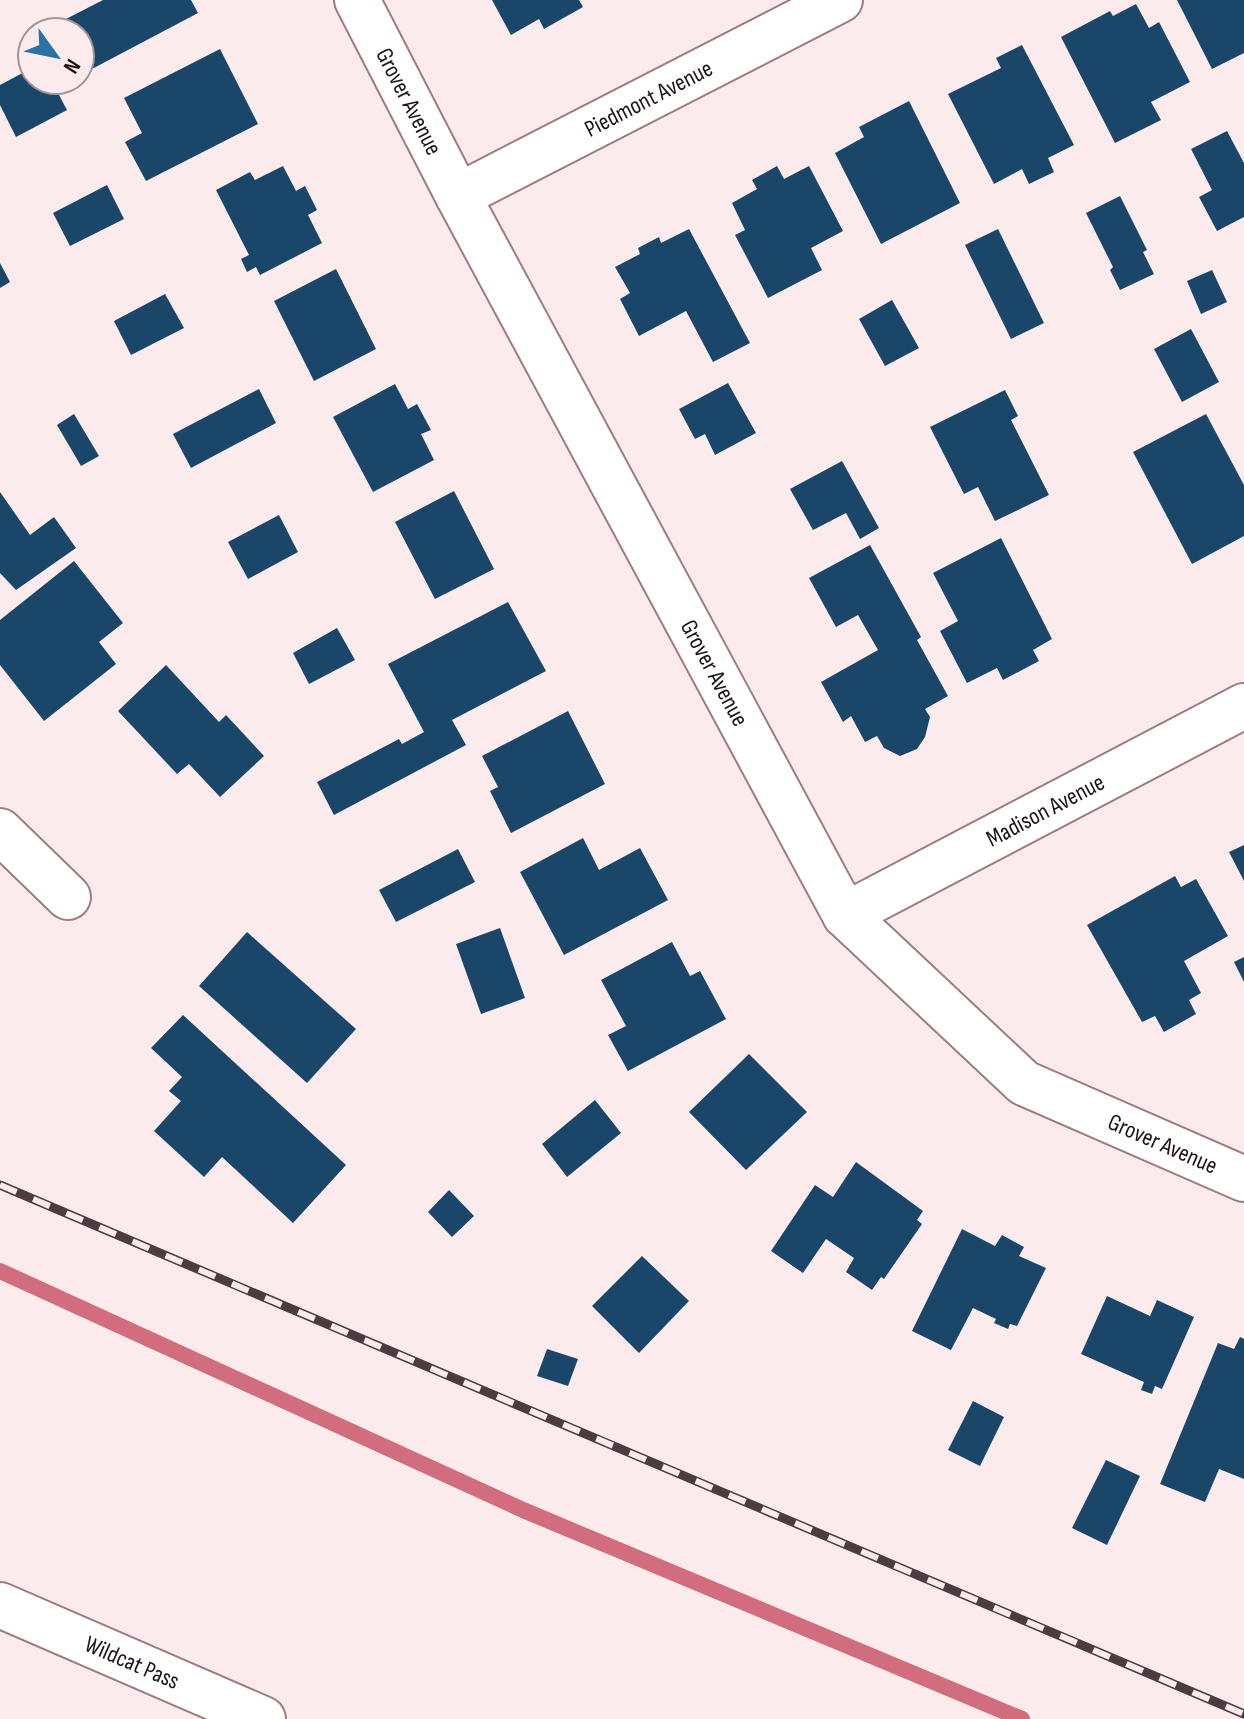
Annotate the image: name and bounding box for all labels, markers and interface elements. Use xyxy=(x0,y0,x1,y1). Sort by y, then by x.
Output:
north arrow xyxy=(16,16,96,96)
street label: Grover Avenue xyxy=(369,43,448,160)
text: N xyxy=(57,54,86,78)
street label: Piedmont Avenue xyxy=(580,54,718,144)
street label: Grover Avenue xyxy=(674,615,755,731)
street label: Madison Avenue xyxy=(981,768,1109,853)
street label: Grover Avenue xyxy=(1103,1107,1222,1181)
street label: Wildcat Pass xyxy=(80,1629,184,1696)

